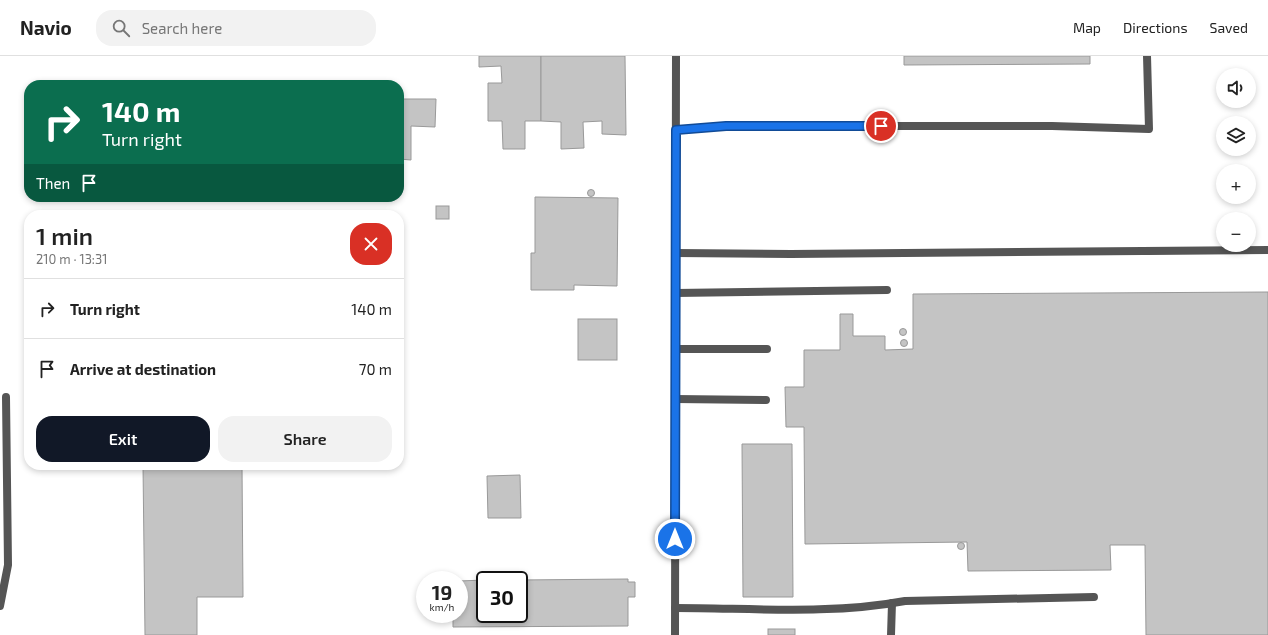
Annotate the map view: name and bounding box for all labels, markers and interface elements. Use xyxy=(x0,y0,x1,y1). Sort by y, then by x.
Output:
search box xyxy=(96,10,376,46)
text: Navio xyxy=(20,16,72,39)
icon: search xyxy=(110,17,132,39)
text: Search here xyxy=(142,19,222,37)
text: Map xyxy=(1073,19,1101,36)
text: Directions xyxy=(1123,19,1188,36)
text: Saved xyxy=(1210,19,1248,36)
map controls xyxy=(1216,68,1256,252)
button: sound xyxy=(1216,68,1256,108)
text: 140 m xyxy=(102,94,180,128)
icon: right xyxy=(36,96,88,148)
pin xyxy=(864,109,898,143)
icon: arrive xyxy=(870,115,892,137)
button: layers xyxy=(1216,116,1256,156)
text: Turn right xyxy=(102,128,182,150)
button: + xyxy=(1216,164,1256,204)
icon: arrive xyxy=(78,172,100,194)
text: Then xyxy=(36,174,70,192)
button: − xyxy=(1216,212,1256,252)
text: 1 min xyxy=(36,221,93,250)
button: close xyxy=(350,223,392,265)
text: 210 m · 13:31 xyxy=(36,251,107,267)
icon: right xyxy=(36,298,58,320)
text: Turn right xyxy=(70,300,140,318)
text: 140 m xyxy=(351,300,392,318)
icon: arrive xyxy=(36,358,58,380)
text: Arrive at destination xyxy=(70,360,216,378)
text: 70 m xyxy=(359,360,392,378)
button: Exit xyxy=(36,416,210,462)
button: Share xyxy=(218,416,392,462)
position arrow xyxy=(654,518,696,560)
speed limit sign: 30 xyxy=(476,571,528,623)
text: 19 xyxy=(432,580,452,604)
text: km/h xyxy=(430,601,454,613)

